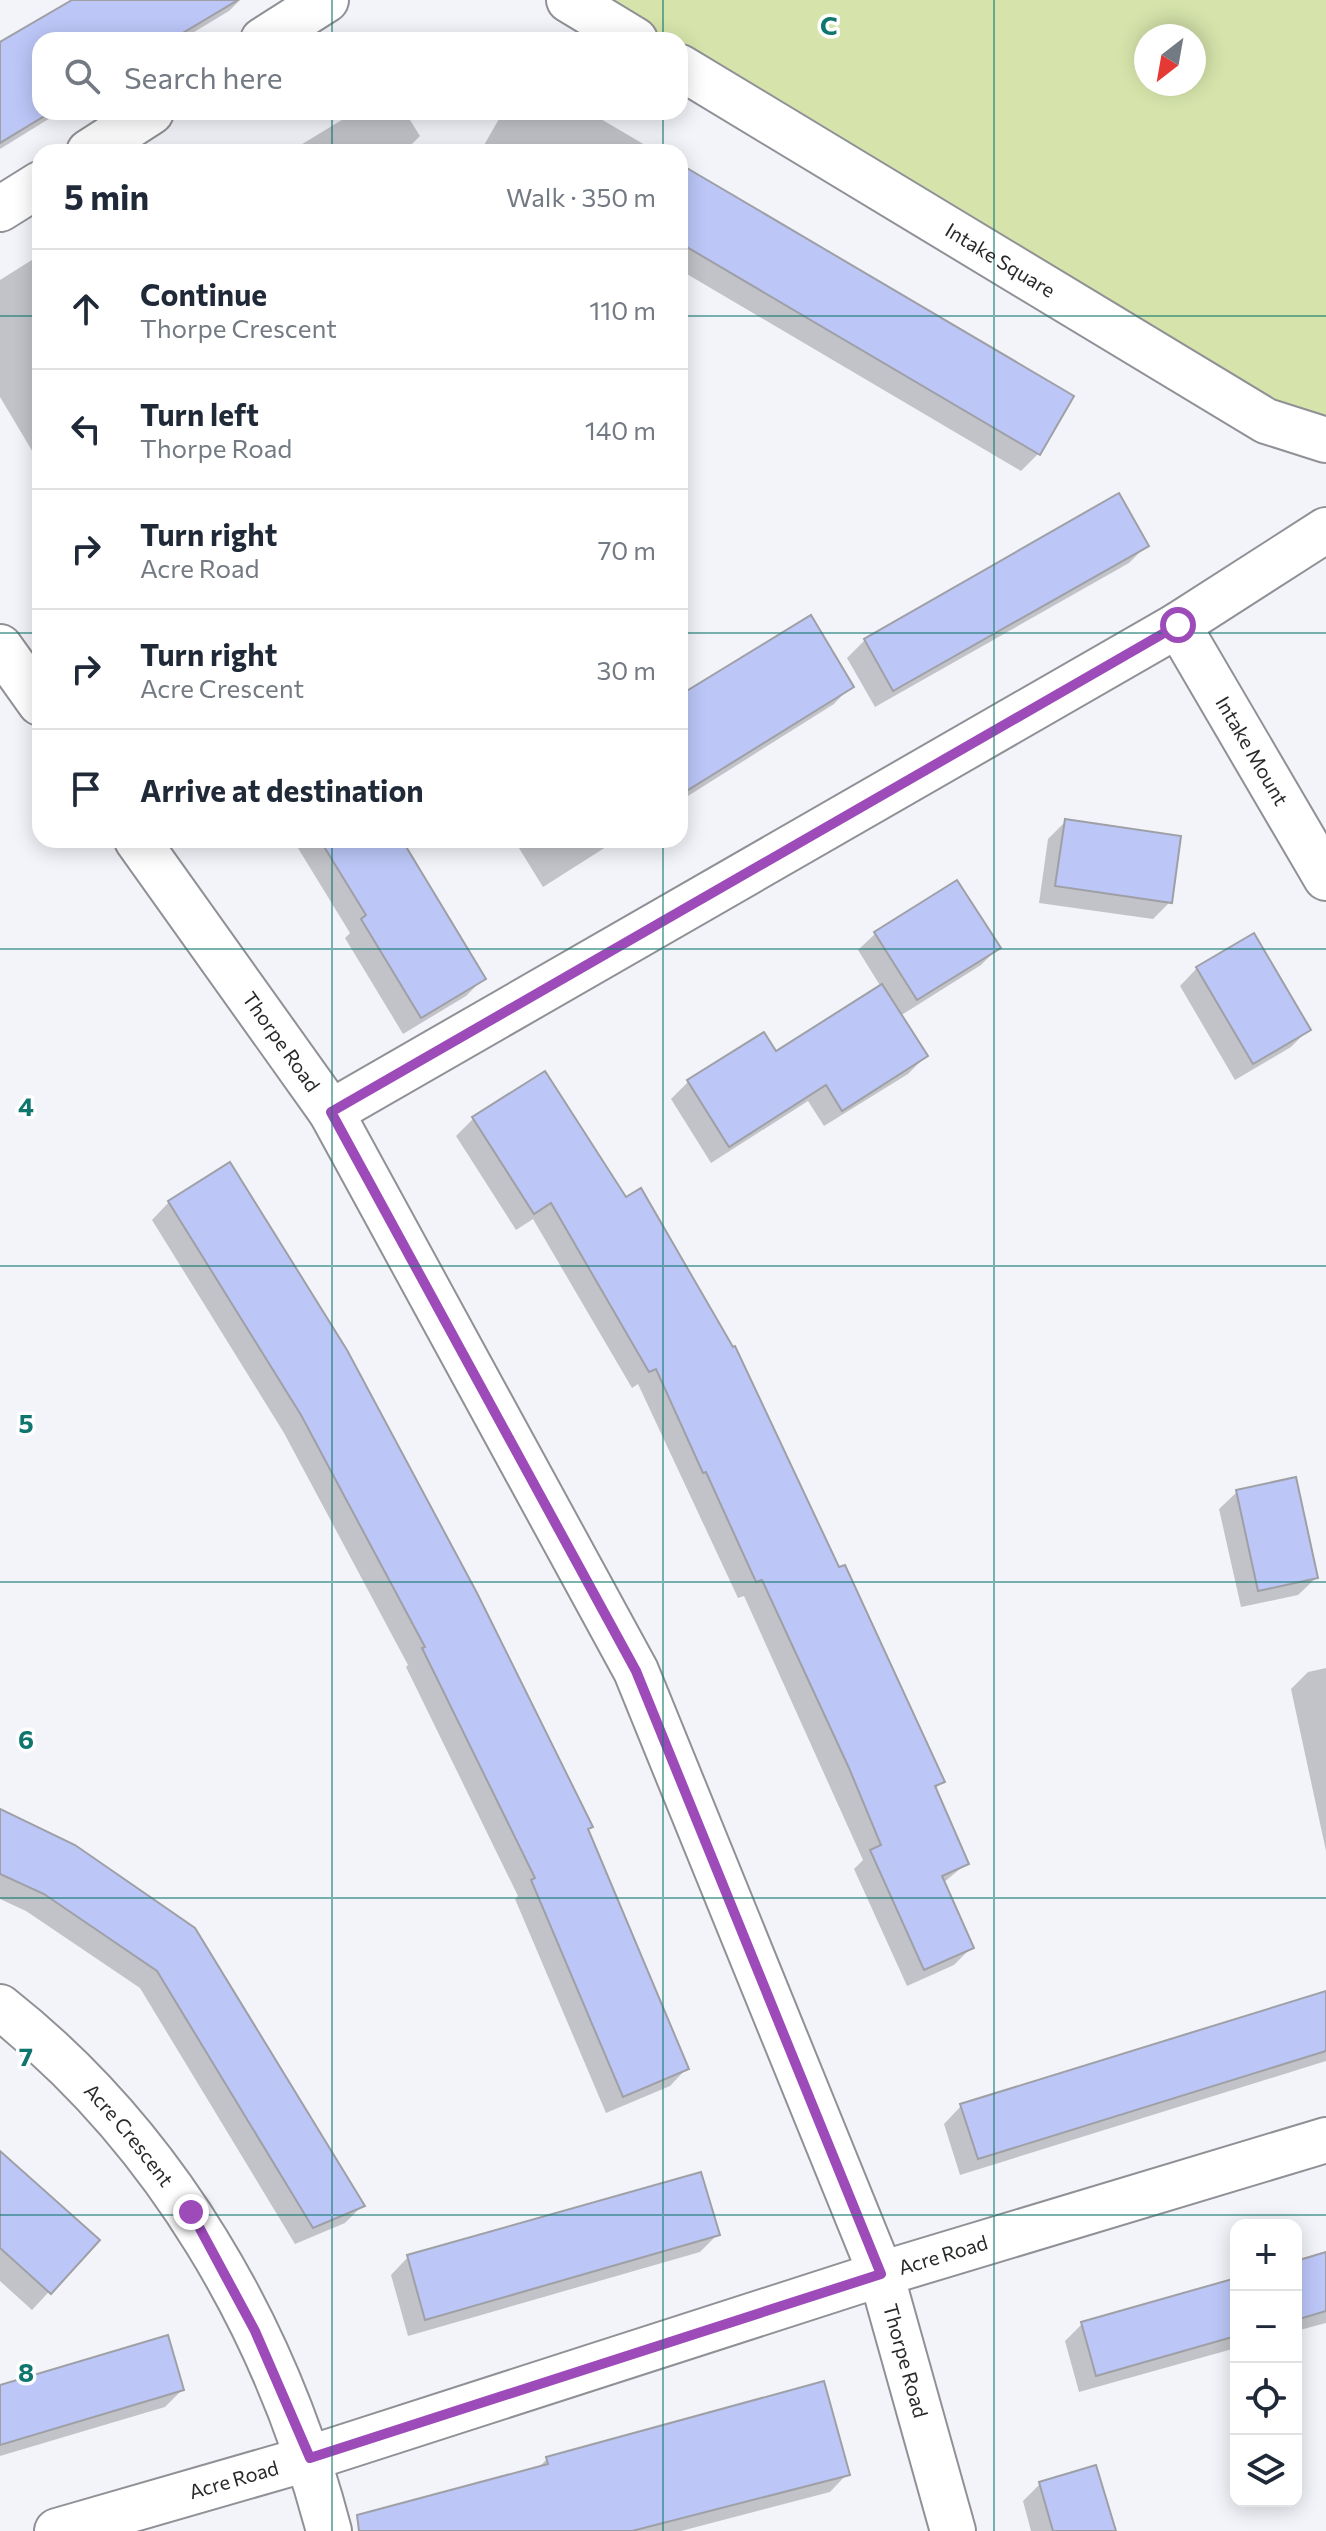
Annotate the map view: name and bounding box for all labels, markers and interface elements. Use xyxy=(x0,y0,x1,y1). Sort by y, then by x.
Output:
text: C xyxy=(820,9,838,40)
north arrow xyxy=(1134,24,1206,96)
search box xyxy=(32,32,688,120)
icon: search xyxy=(60,54,104,98)
text: Search here xyxy=(124,58,283,95)
text: 5 min xyxy=(64,175,149,217)
text: Walk · 350 m xyxy=(506,181,656,212)
street label: Intake Square xyxy=(941,217,1060,302)
text: Continue xyxy=(140,275,267,312)
icon: ahead xyxy=(64,287,108,331)
text: 110 m xyxy=(589,294,656,325)
text: Thorpe Crescent xyxy=(140,312,337,343)
text: Turn left xyxy=(140,395,259,432)
icon: left xyxy=(64,407,108,451)
text: 140 m xyxy=(585,414,656,445)
text: Thorpe Road xyxy=(140,432,292,463)
text: Turn right xyxy=(140,515,277,552)
icon: right xyxy=(64,527,108,571)
text: 70 m xyxy=(598,534,656,565)
text: Acre Road xyxy=(140,552,260,583)
route start xyxy=(1160,607,1196,643)
text: Turn right xyxy=(140,635,277,672)
icon: right xyxy=(64,647,108,691)
text: 30 m xyxy=(597,654,656,685)
text: Acre Crescent xyxy=(140,672,304,703)
street label: Intake Mount xyxy=(1211,692,1294,809)
icon: arrive xyxy=(64,767,108,811)
text: Arrive at destination xyxy=(140,771,424,808)
street label: Thorpe Road xyxy=(238,987,326,1096)
text: 4 xyxy=(18,1090,34,1121)
text: 5 xyxy=(18,1407,34,1438)
text: 6 xyxy=(18,1723,34,1754)
text: 7 xyxy=(19,2040,33,2071)
street label: Acre Crescent xyxy=(80,2078,179,2191)
route end xyxy=(173,2194,209,2230)
map controls xyxy=(1230,2219,1302,2507)
button: + xyxy=(1230,2219,1302,2291)
street label: Acre Road xyxy=(895,2230,990,2279)
button: − xyxy=(1230,2291,1302,2363)
street label: Thorpe Road xyxy=(879,2301,934,2420)
text: 8 xyxy=(18,2356,34,2387)
button: locate xyxy=(1230,2363,1302,2435)
button: layers xyxy=(1230,2435,1302,2507)
street label: Acre Road xyxy=(186,2455,281,2503)

